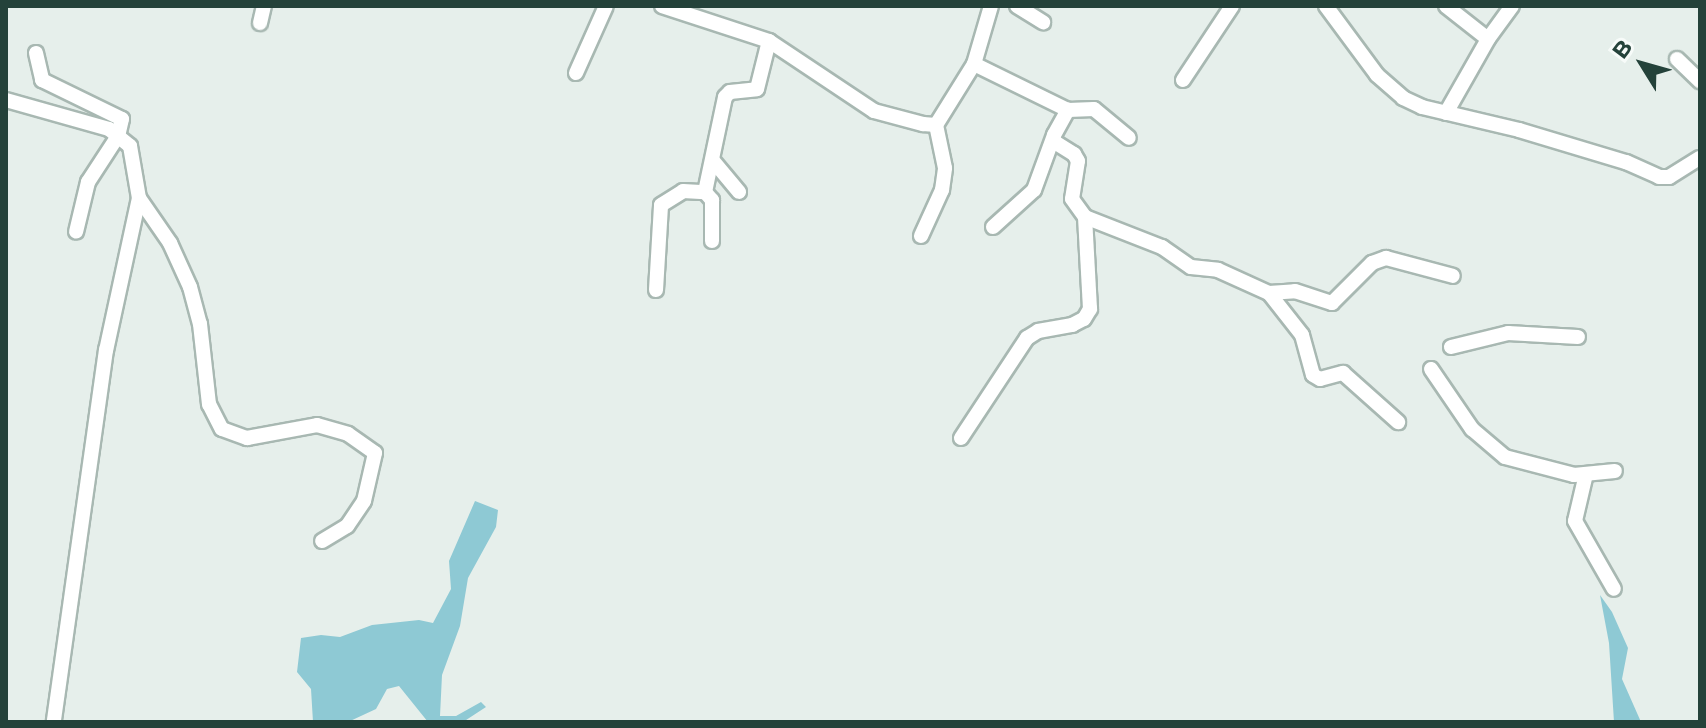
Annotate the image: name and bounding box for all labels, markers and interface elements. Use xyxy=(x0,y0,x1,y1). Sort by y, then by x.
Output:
north arrow xyxy=(1602,24,1682,104)
text: B xyxy=(1607,34,1638,64)

